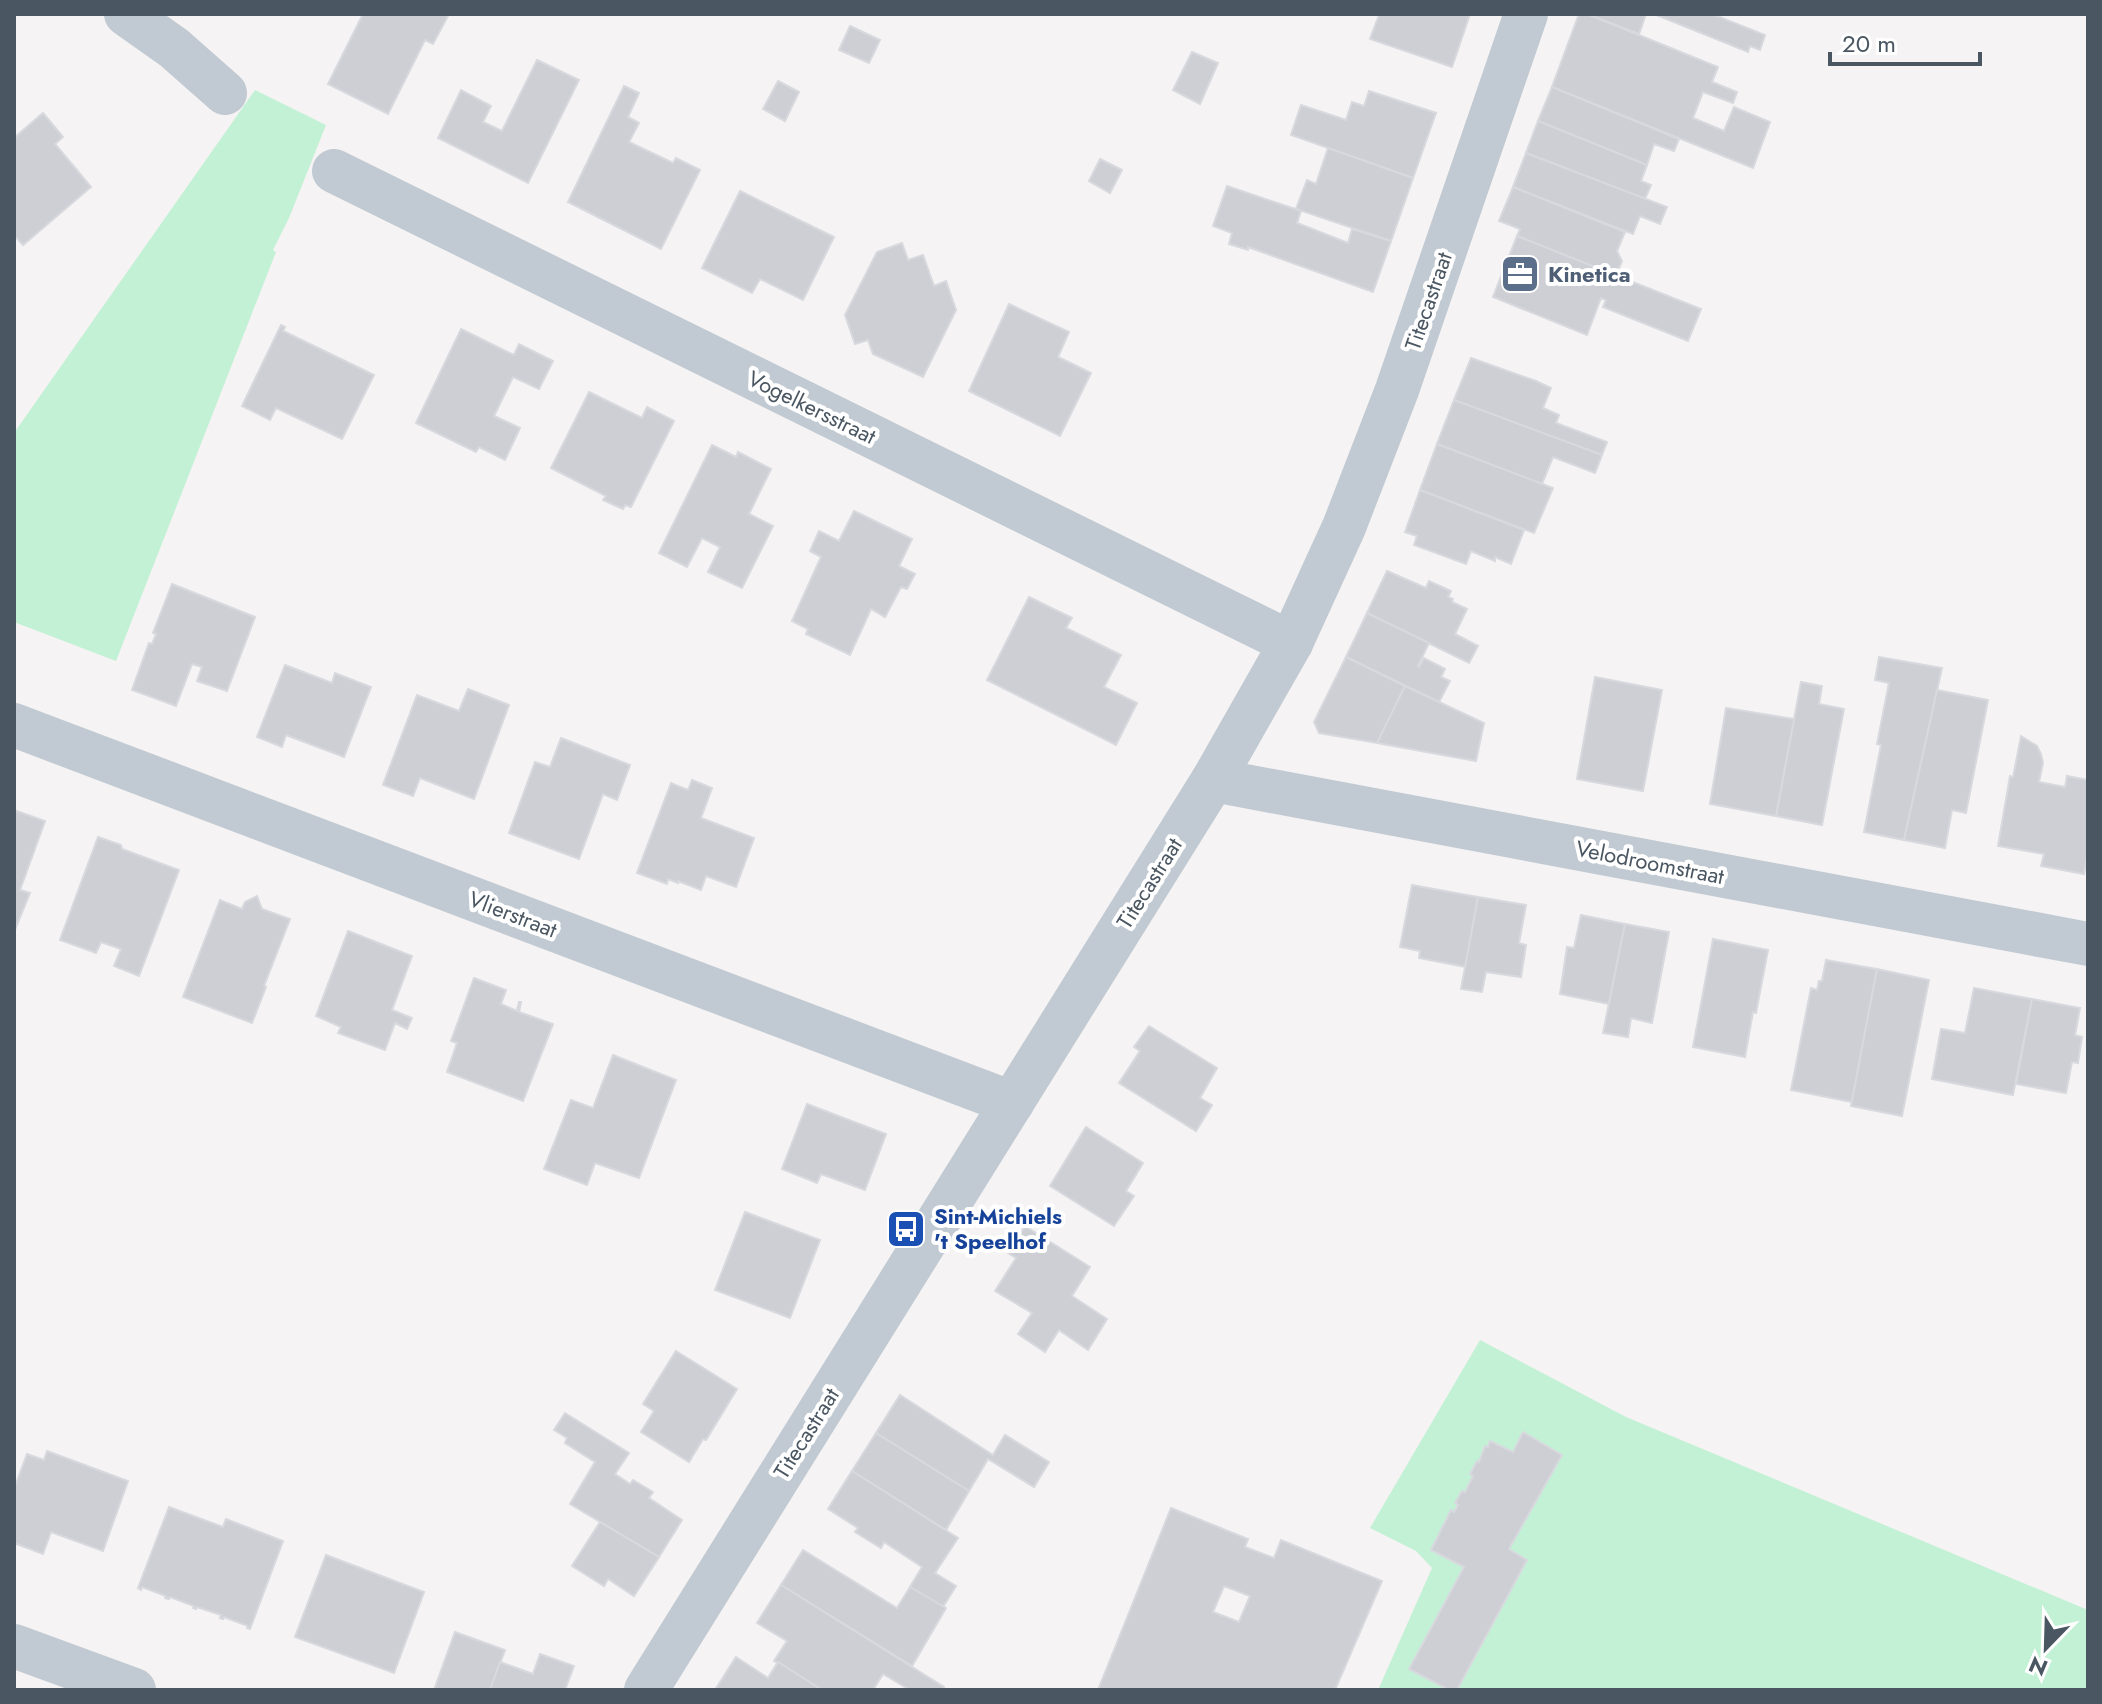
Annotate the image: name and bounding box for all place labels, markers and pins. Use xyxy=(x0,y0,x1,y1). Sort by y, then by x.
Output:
office icon: Kinetica xyxy=(1499,253,1541,295)
place label: Kinetica xyxy=(1548,258,1631,290)
place label: Sint-Michiels 't Speelhof xyxy=(934,1200,1062,1257)
bus stop icon: Sint-Michiels 't Speelhof xyxy=(885,1208,927,1250)

